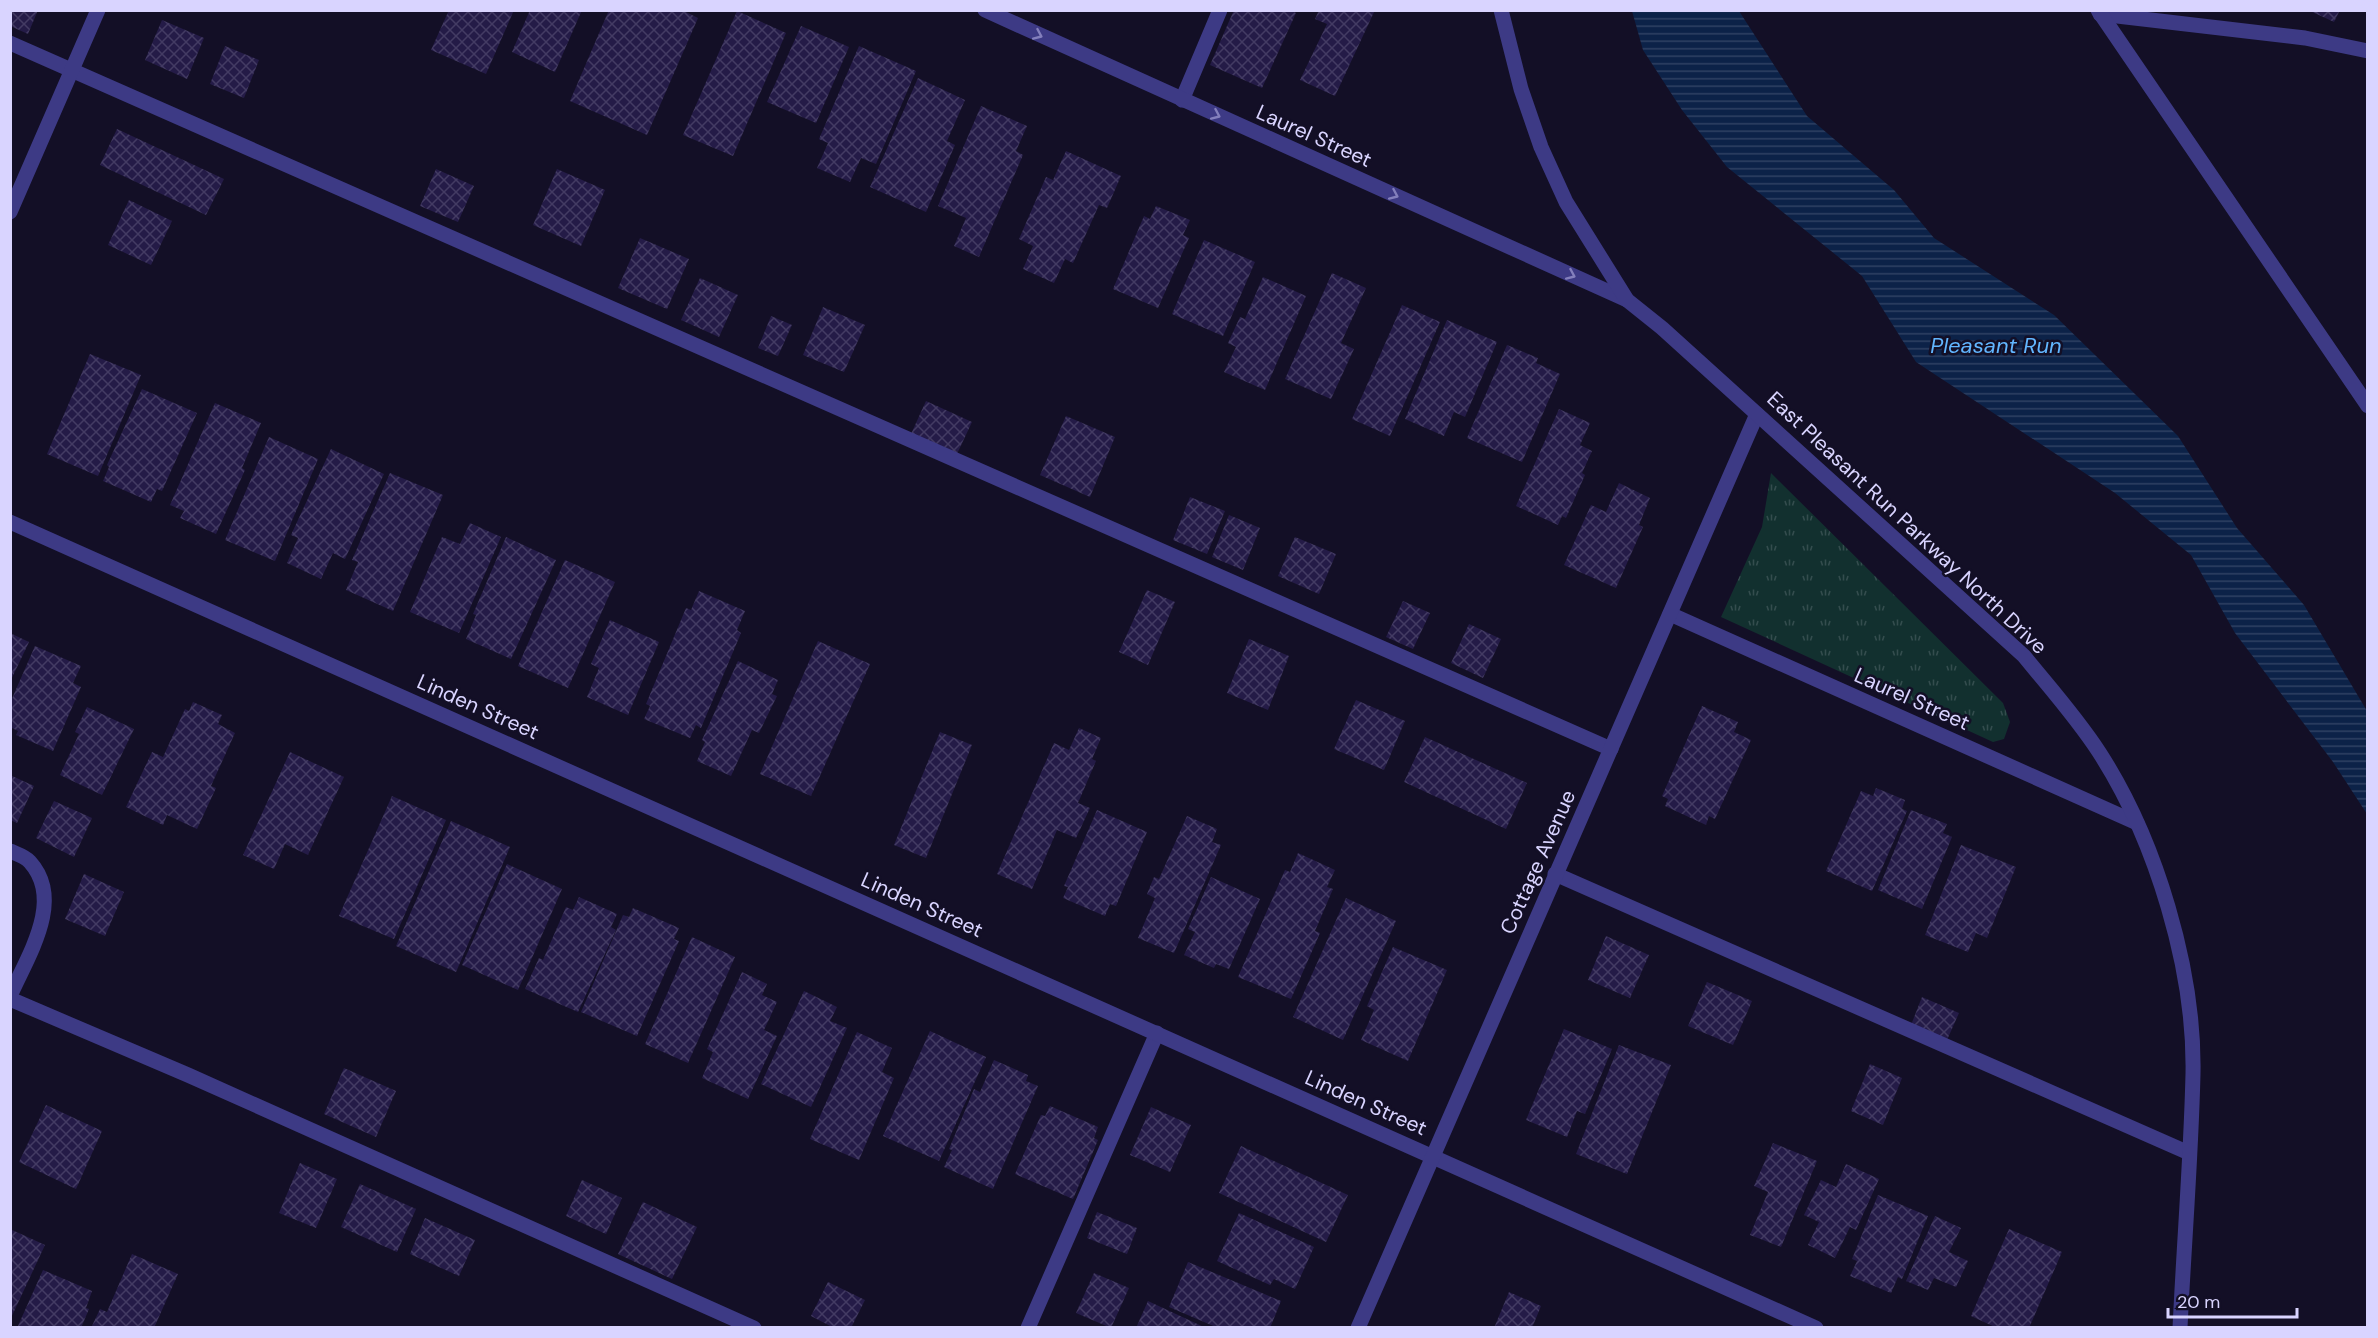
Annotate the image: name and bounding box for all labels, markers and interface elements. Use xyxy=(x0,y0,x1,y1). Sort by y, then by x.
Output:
one-way arrow xyxy=(1031,27,1042,39)
street label: Laurel Street xyxy=(1252,98,1376,174)
one-way arrow xyxy=(1209,107,1220,119)
one-way arrow xyxy=(1387,187,1398,199)
one-way arrow xyxy=(1565,267,1576,279)
water label: Pleasant Run xyxy=(1930,331,2062,360)
street label: East Pleasant Run Parkway North Drive xyxy=(1761,385,2053,661)
street label: Laurel Street xyxy=(1850,661,1974,737)
street label: Linden Street xyxy=(413,668,543,746)
street label: Cottage Avenue xyxy=(1494,785,1582,939)
street label: Linden Street xyxy=(857,866,987,944)
street label: Linden Street xyxy=(1301,1064,1431,1142)
scale bar xyxy=(2168,1281,2297,1319)
text: 20 m xyxy=(2177,1290,2220,1314)

